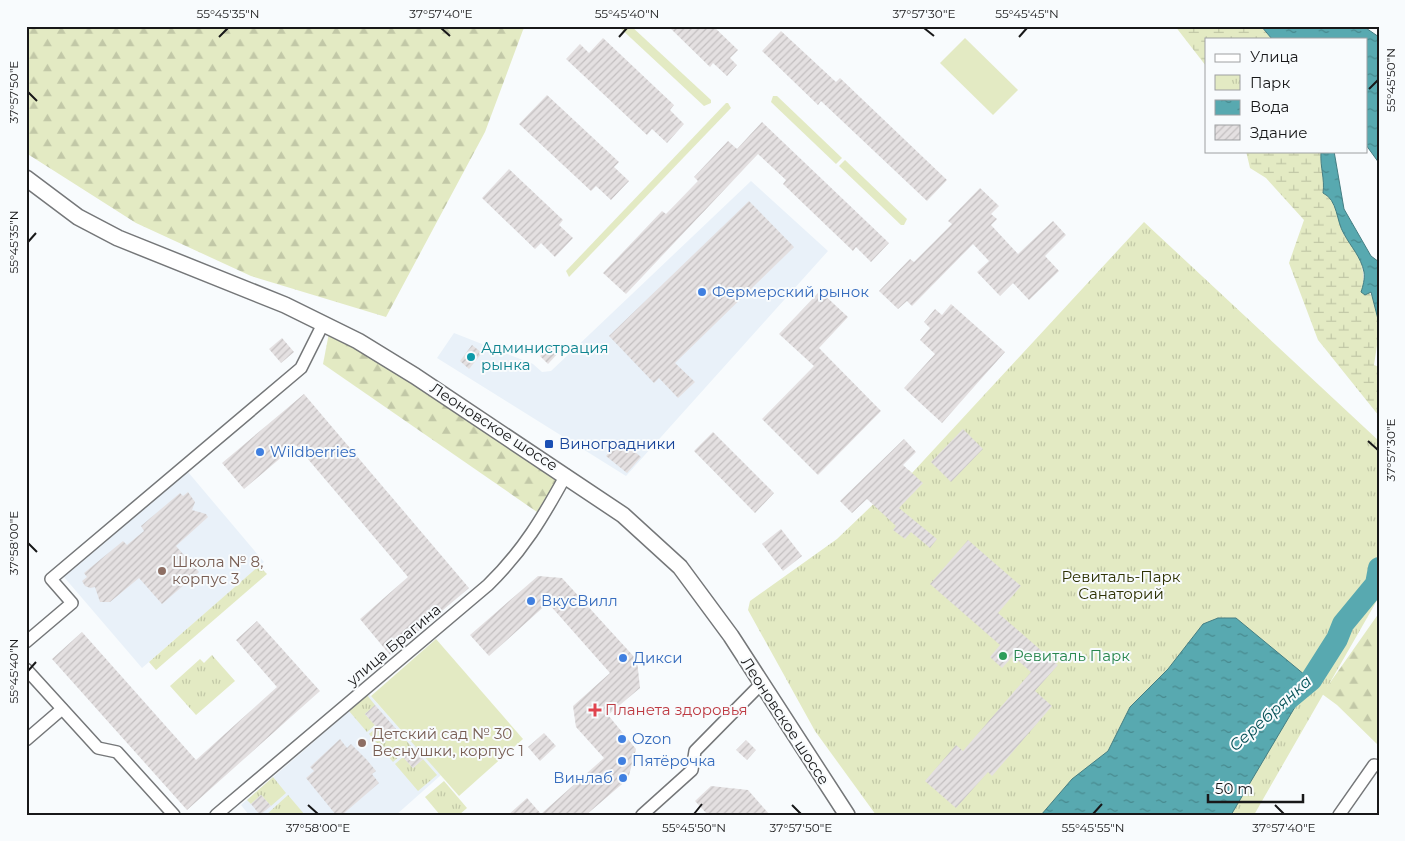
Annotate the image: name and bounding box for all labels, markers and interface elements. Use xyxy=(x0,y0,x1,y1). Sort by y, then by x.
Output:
text: 55°45'35"N xyxy=(197,6,259,21)
text: 37°57'40"E xyxy=(409,6,473,21)
text: 55°45'40"N xyxy=(595,6,659,21)
text: 37°57'30"E xyxy=(893,6,955,21)
text: 55°45'45"N xyxy=(995,6,1059,21)
legend xyxy=(1205,38,1368,152)
text: Улица xyxy=(1250,47,1298,66)
text: 55°45'50"N xyxy=(1383,48,1398,112)
text: 37°57'50"E xyxy=(6,61,21,123)
text: Парк xyxy=(1250,73,1290,92)
text: Вода xyxy=(1250,97,1289,116)
text: Здание xyxy=(1250,123,1308,142)
text: 55°45'35"N xyxy=(6,211,21,273)
place label: Фермерский рынок xyxy=(712,282,869,301)
marker: Фермерский рынок xyxy=(696,286,708,298)
place label: Администрация рынка xyxy=(481,338,609,374)
marker: Администрация рынка xyxy=(465,351,477,363)
street label: Леоновское шоссе xyxy=(427,378,562,475)
text: 37°57'30"E xyxy=(1383,419,1398,481)
place label: Виноградники xyxy=(559,434,676,453)
marker: Виноградники xyxy=(543,438,555,450)
place label: Wildberries xyxy=(270,442,356,461)
marker: Wildberries xyxy=(254,446,266,458)
text: 37°58'00"E xyxy=(6,511,21,575)
place label: Школа № 8, корпус 3 xyxy=(172,552,263,588)
marker: Школа № 8, корпус 3 xyxy=(156,565,168,577)
park label: Ревиталь-Парк Санаторий xyxy=(1062,567,1181,603)
place label: ВкусВилл xyxy=(541,591,618,610)
marker: ВкусВилл xyxy=(525,595,537,607)
street label: улица Брагина xyxy=(342,600,445,690)
text: 55°45'40"N xyxy=(6,639,21,703)
place label: Ревиталь Парк xyxy=(1013,646,1130,665)
place label: Дикси xyxy=(633,648,682,667)
marker: Ревиталь Парк xyxy=(997,650,1009,662)
marker: Дикси xyxy=(617,652,629,664)
street label: Леоновское шоссе xyxy=(737,653,834,788)
water label: Серебрянка xyxy=(1225,671,1315,755)
place label: Планета здоровья xyxy=(605,700,748,719)
marker: Планета здоровья xyxy=(589,704,601,716)
place label: Детский сад № 30 Веснушки, корпус 1 xyxy=(372,724,524,760)
place label: Ozon xyxy=(632,729,672,748)
marker: Ozon xyxy=(616,733,628,745)
marker: Детский сад № 30 Веснушки, корпус 1 xyxy=(356,737,368,749)
place label: Пятёрочка xyxy=(632,751,716,770)
marker: Пятёрочка xyxy=(616,755,628,767)
place label: Винлаб xyxy=(553,768,613,787)
scale bar xyxy=(1208,771,1302,803)
marker: Винлаб xyxy=(617,772,629,784)
text: 50 m xyxy=(1215,779,1253,798)
text: 37°58'00"E xyxy=(286,820,350,835)
text: 55°45'50"N xyxy=(662,820,726,835)
text: 37°57'50"E xyxy=(770,820,832,835)
text: 55°45'55"N xyxy=(1062,820,1124,835)
text: 37°57'40"E xyxy=(1252,820,1316,835)

